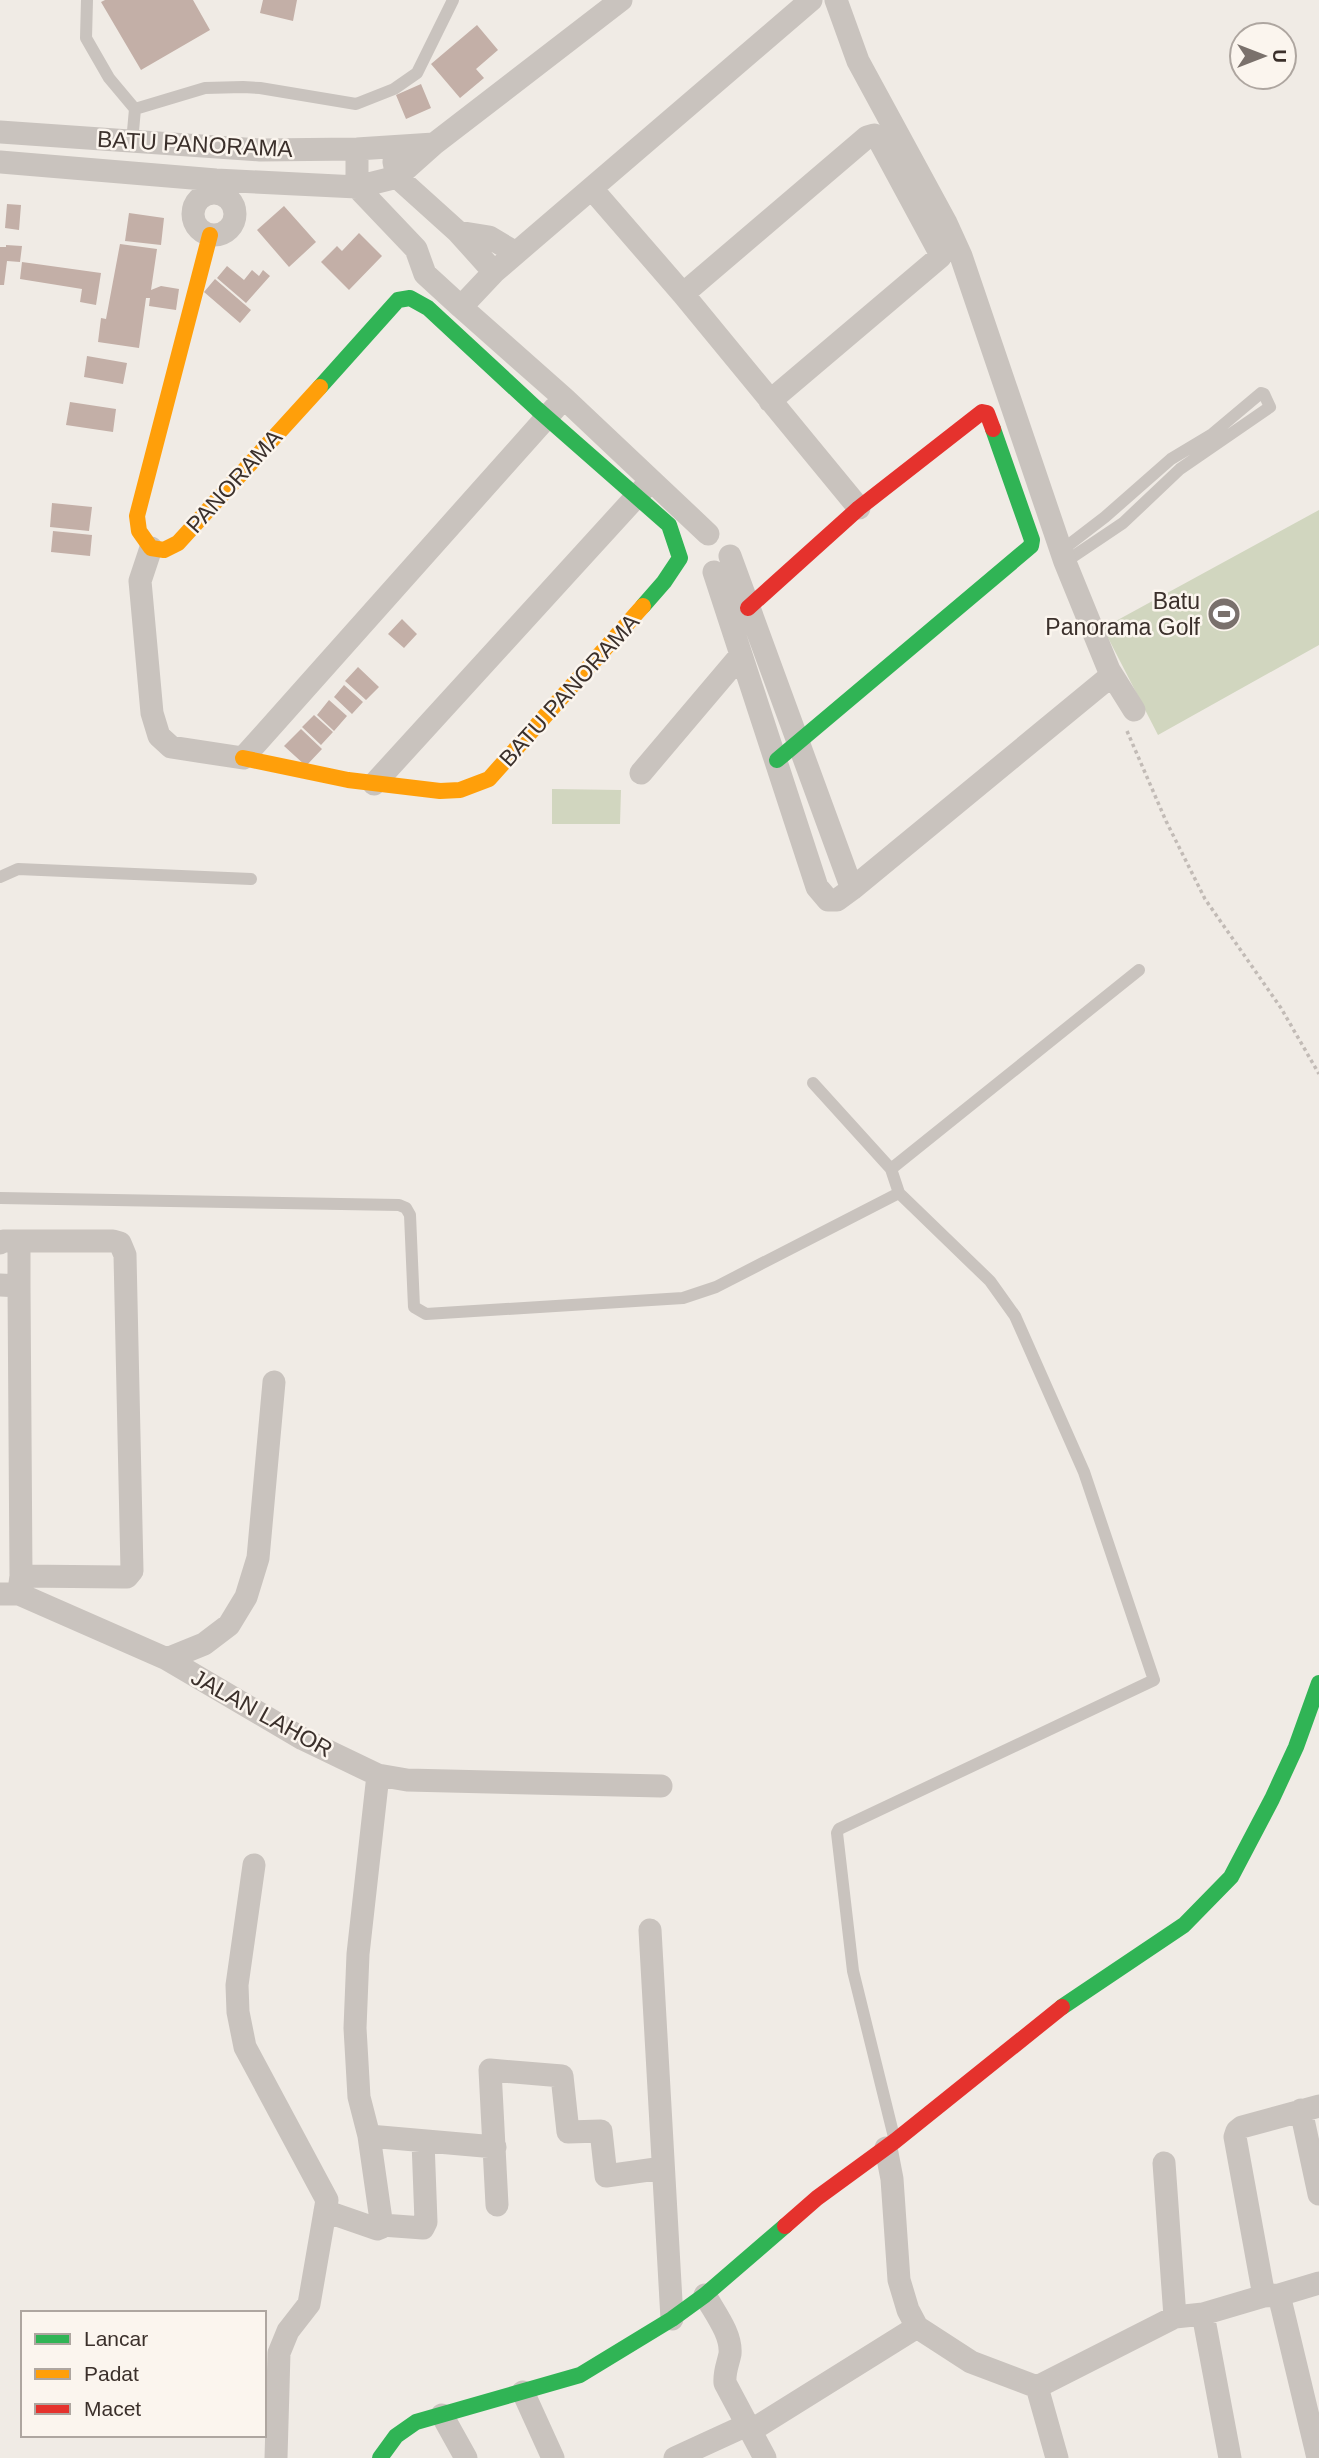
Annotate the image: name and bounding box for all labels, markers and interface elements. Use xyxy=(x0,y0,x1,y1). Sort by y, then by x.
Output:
north arrow xyxy=(1228,21,1298,91)
text: U xyxy=(1269,49,1290,63)
street label: BATU PANORAMA xyxy=(96,126,294,162)
street label: PANORAMA xyxy=(181,424,288,538)
place label: Batu Panorama Golf xyxy=(1045,588,1201,640)
sports icon: Batu Panorama Golf xyxy=(1205,595,1243,633)
street label: BATU PANORAMA xyxy=(494,608,645,772)
street label: JALAN LAHOR xyxy=(187,1664,337,1762)
legend xyxy=(21,2311,266,2437)
text: Lancar xyxy=(84,2327,148,2350)
text: Padat xyxy=(84,2362,139,2385)
text: Macet xyxy=(84,2397,141,2420)

